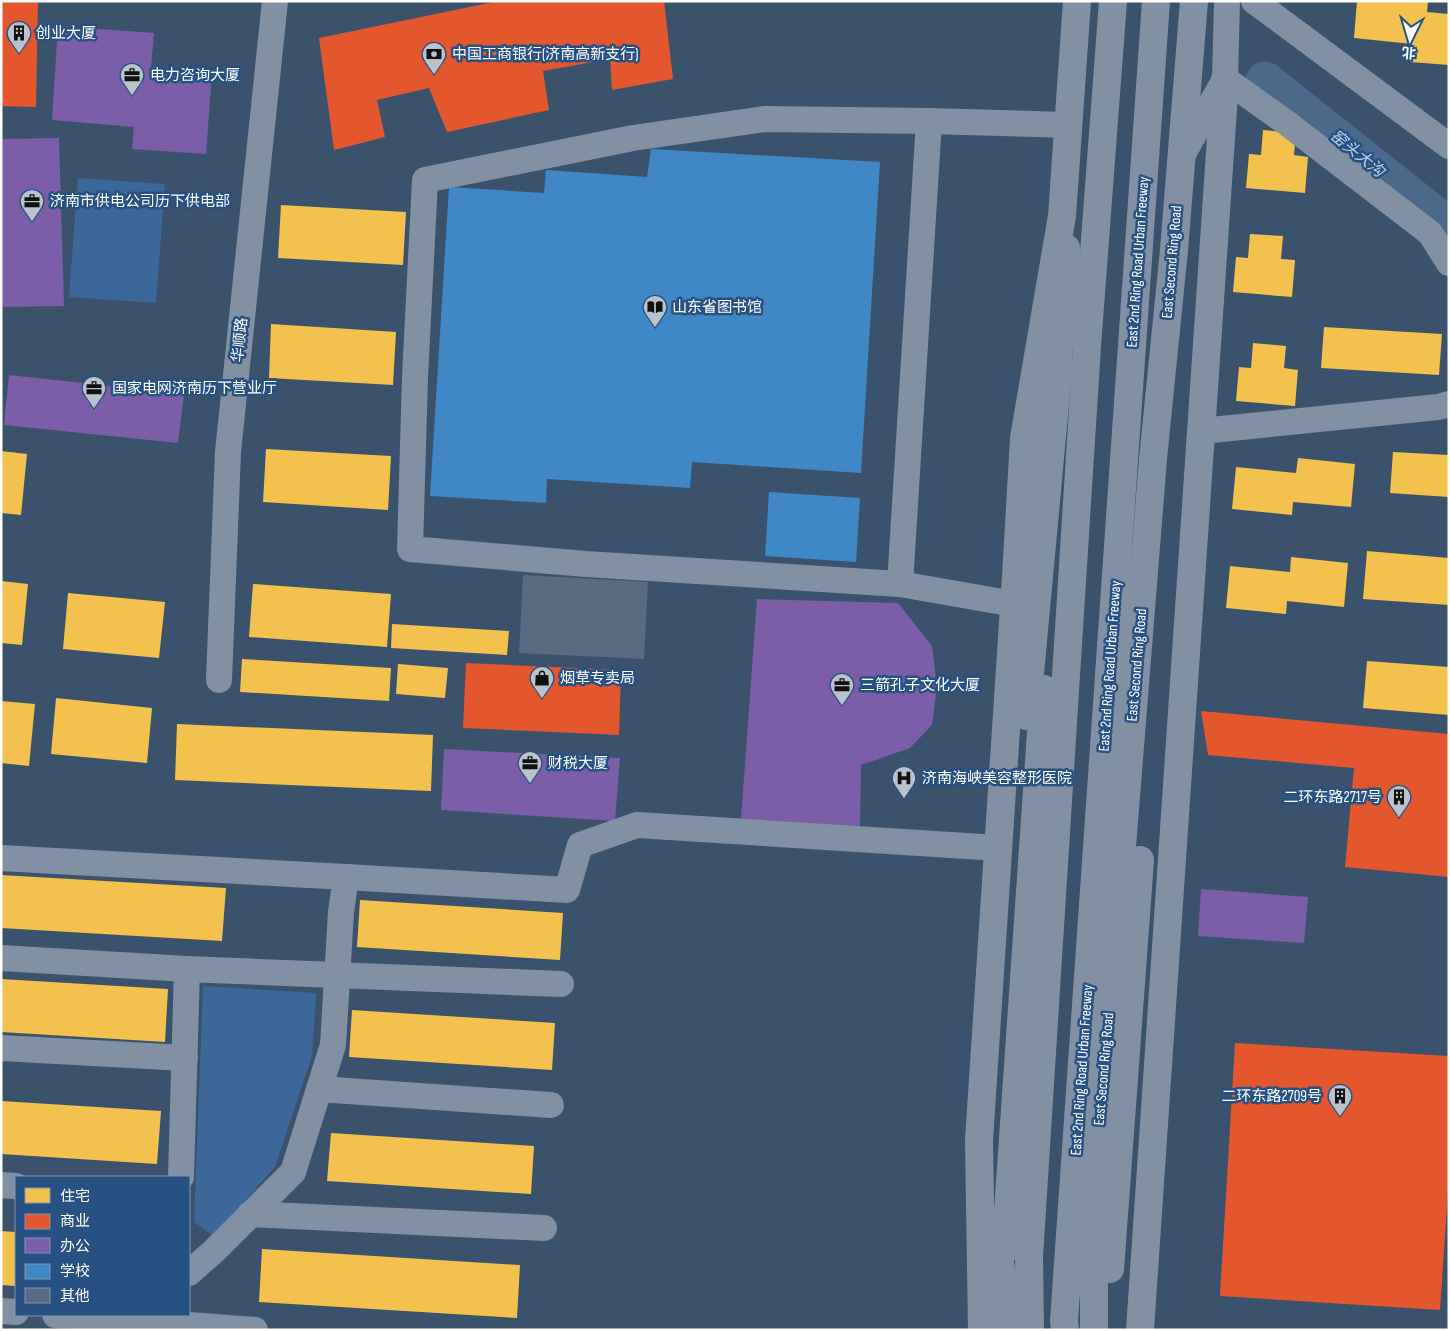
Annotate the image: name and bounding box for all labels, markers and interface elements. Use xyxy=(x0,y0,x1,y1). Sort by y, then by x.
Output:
north arrow xyxy=(1385,15,1435,65)
building icon: 创业大厦 xyxy=(6,20,32,54)
place label: 创业大厦 xyxy=(36,24,96,43)
bank icon: 中国工商银行(济南高新支行) xyxy=(421,41,447,75)
text: 北 xyxy=(1401,43,1417,62)
place label: 中国工商银行(济南高新支行) xyxy=(452,45,639,64)
office icon: 电力咨询大厦 xyxy=(119,62,145,96)
place label: 电力咨询大厦 xyxy=(150,66,240,85)
water label: 窑头大沟 xyxy=(1326,126,1389,183)
street label: East 2nd Ring Road Urban Freeway xyxy=(1123,176,1153,348)
office icon: 济南市供电公司历下供电部 xyxy=(19,188,45,222)
place label: 济南市供电公司历下供电部 xyxy=(50,192,230,211)
street label: East Second Ring Road xyxy=(1158,205,1186,319)
library icon: 山东省图书馆 xyxy=(642,294,668,328)
place label: 山东省图书馆 xyxy=(672,298,762,317)
street label: 华顺路 xyxy=(228,317,252,363)
office icon: 国家电网济南历下营业厅 xyxy=(81,375,107,409)
place label: 国家电网济南历下营业厅 xyxy=(112,379,277,398)
street label: East 2nd Ring Road Urban Freeway xyxy=(1095,580,1125,752)
street label: East Second Ring Road xyxy=(1123,608,1151,722)
shop icon: 烟草专卖局 xyxy=(529,665,555,699)
place label: 烟草专卖局 xyxy=(560,669,635,688)
office icon: 三箭孔子文化大厦 xyxy=(829,672,855,706)
place label: 三箭孔子文化大厦 xyxy=(860,676,980,695)
office icon: 财税大厦 xyxy=(517,750,543,784)
place label: 财税大厦 xyxy=(548,754,608,773)
hospital icon: 济南海峡美容整形医院 xyxy=(891,765,917,799)
place label: 济南海峡美容整形医院 xyxy=(922,769,1072,788)
building icon: 二环东路2717号 xyxy=(1386,784,1412,818)
place label: 二环东路2717号 xyxy=(1284,788,1382,807)
street label: East 2nd Ring Road Urban Freeway xyxy=(1067,984,1097,1156)
street label: East Second Ring Road xyxy=(1090,1012,1118,1126)
building icon: 二环东路2709号 xyxy=(1327,1083,1353,1117)
place label: 二环东路2709号 xyxy=(1222,1087,1322,1106)
legend xyxy=(15,1176,190,1316)
text: 住宅 xyxy=(60,1187,90,1206)
text: 商业 xyxy=(60,1212,90,1231)
text: 办公 xyxy=(60,1237,90,1256)
text: 学校 xyxy=(60,1262,90,1281)
text: 其他 xyxy=(60,1287,90,1306)

